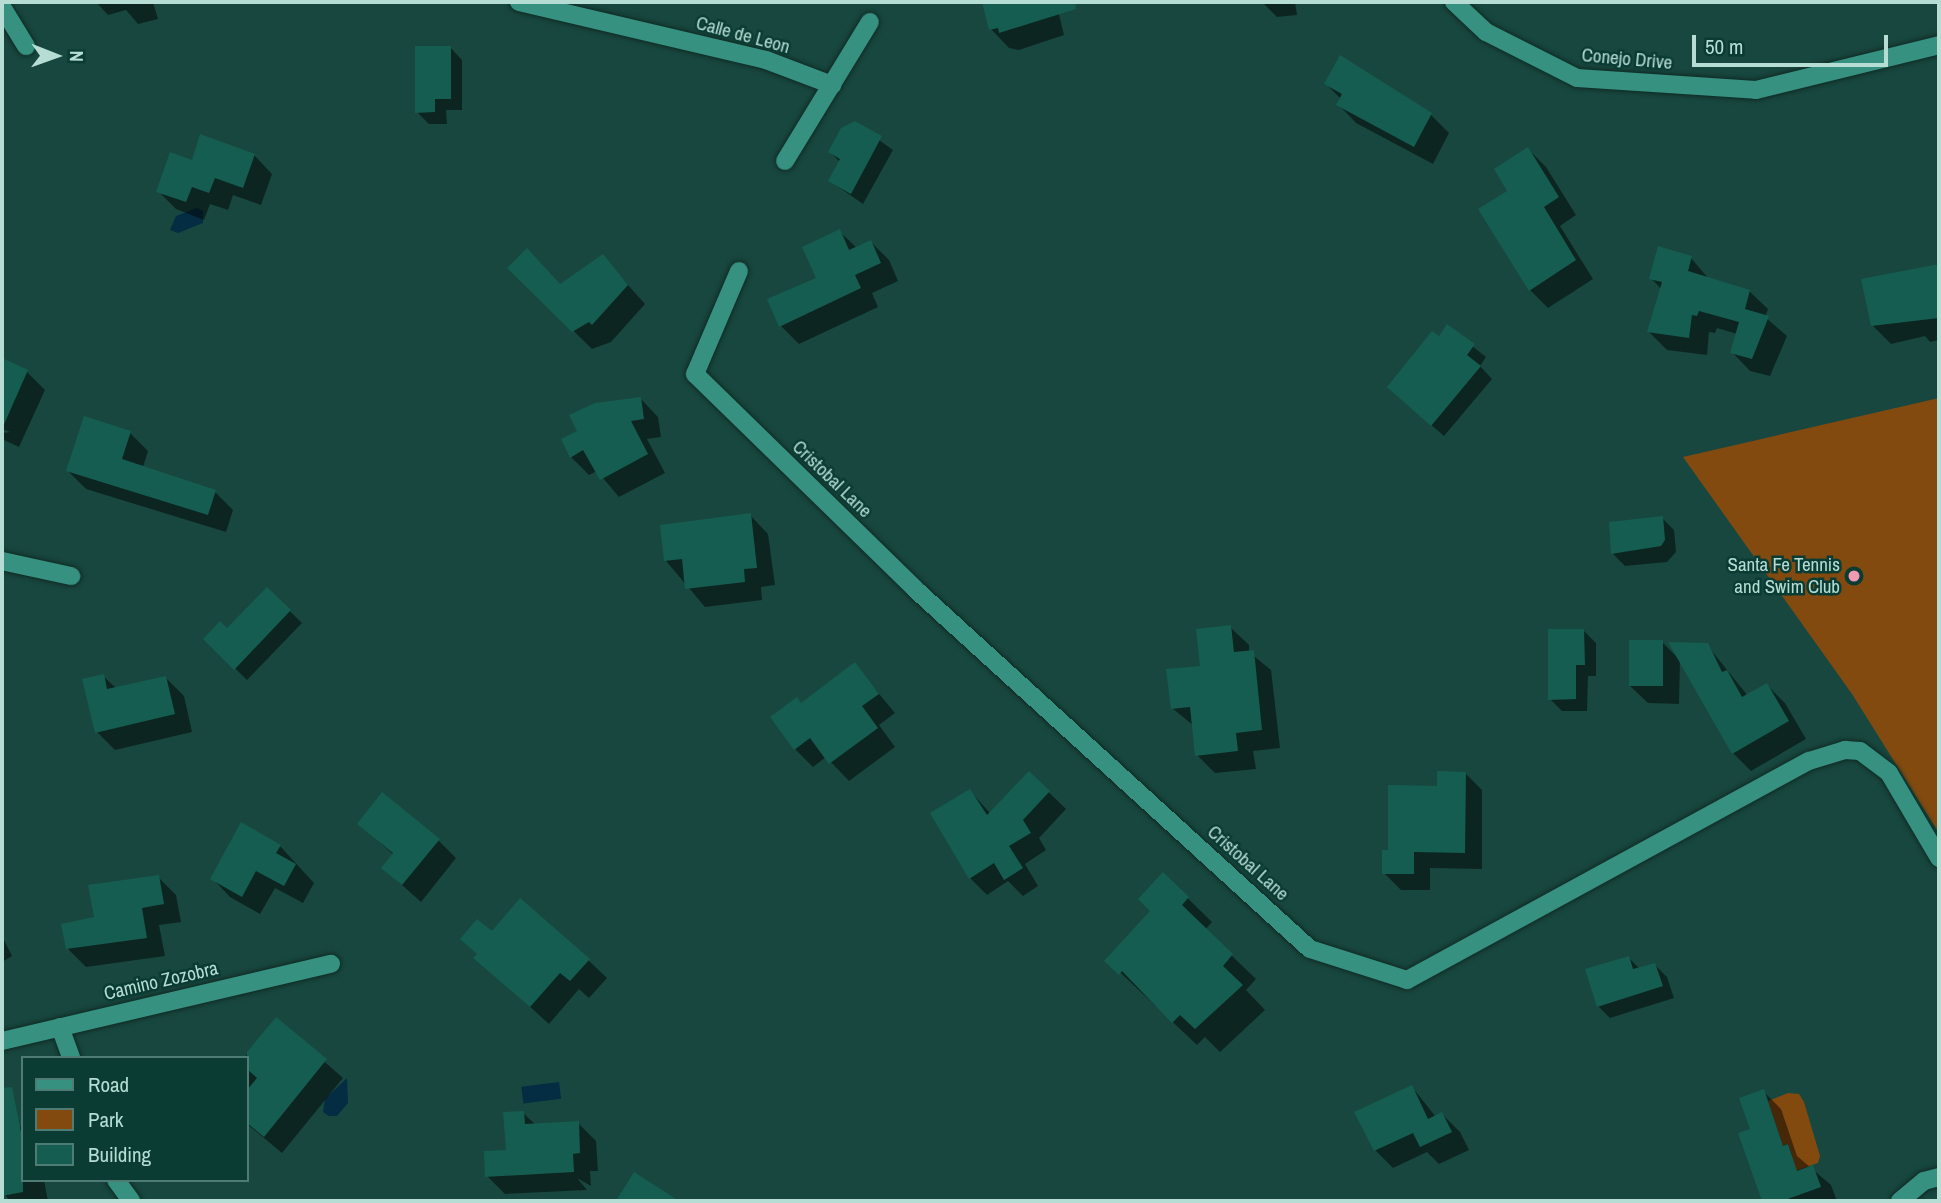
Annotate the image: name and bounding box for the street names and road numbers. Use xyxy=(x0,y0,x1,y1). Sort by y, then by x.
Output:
street label: Calle de Leon xyxy=(694,12,792,58)
street label: Conejo Drive xyxy=(1581,44,1673,74)
street label: Cristobal Lane xyxy=(788,436,876,522)
street label: Cristobal Lane xyxy=(1203,821,1293,905)
street label: Camino Zozobra xyxy=(102,957,220,1005)

